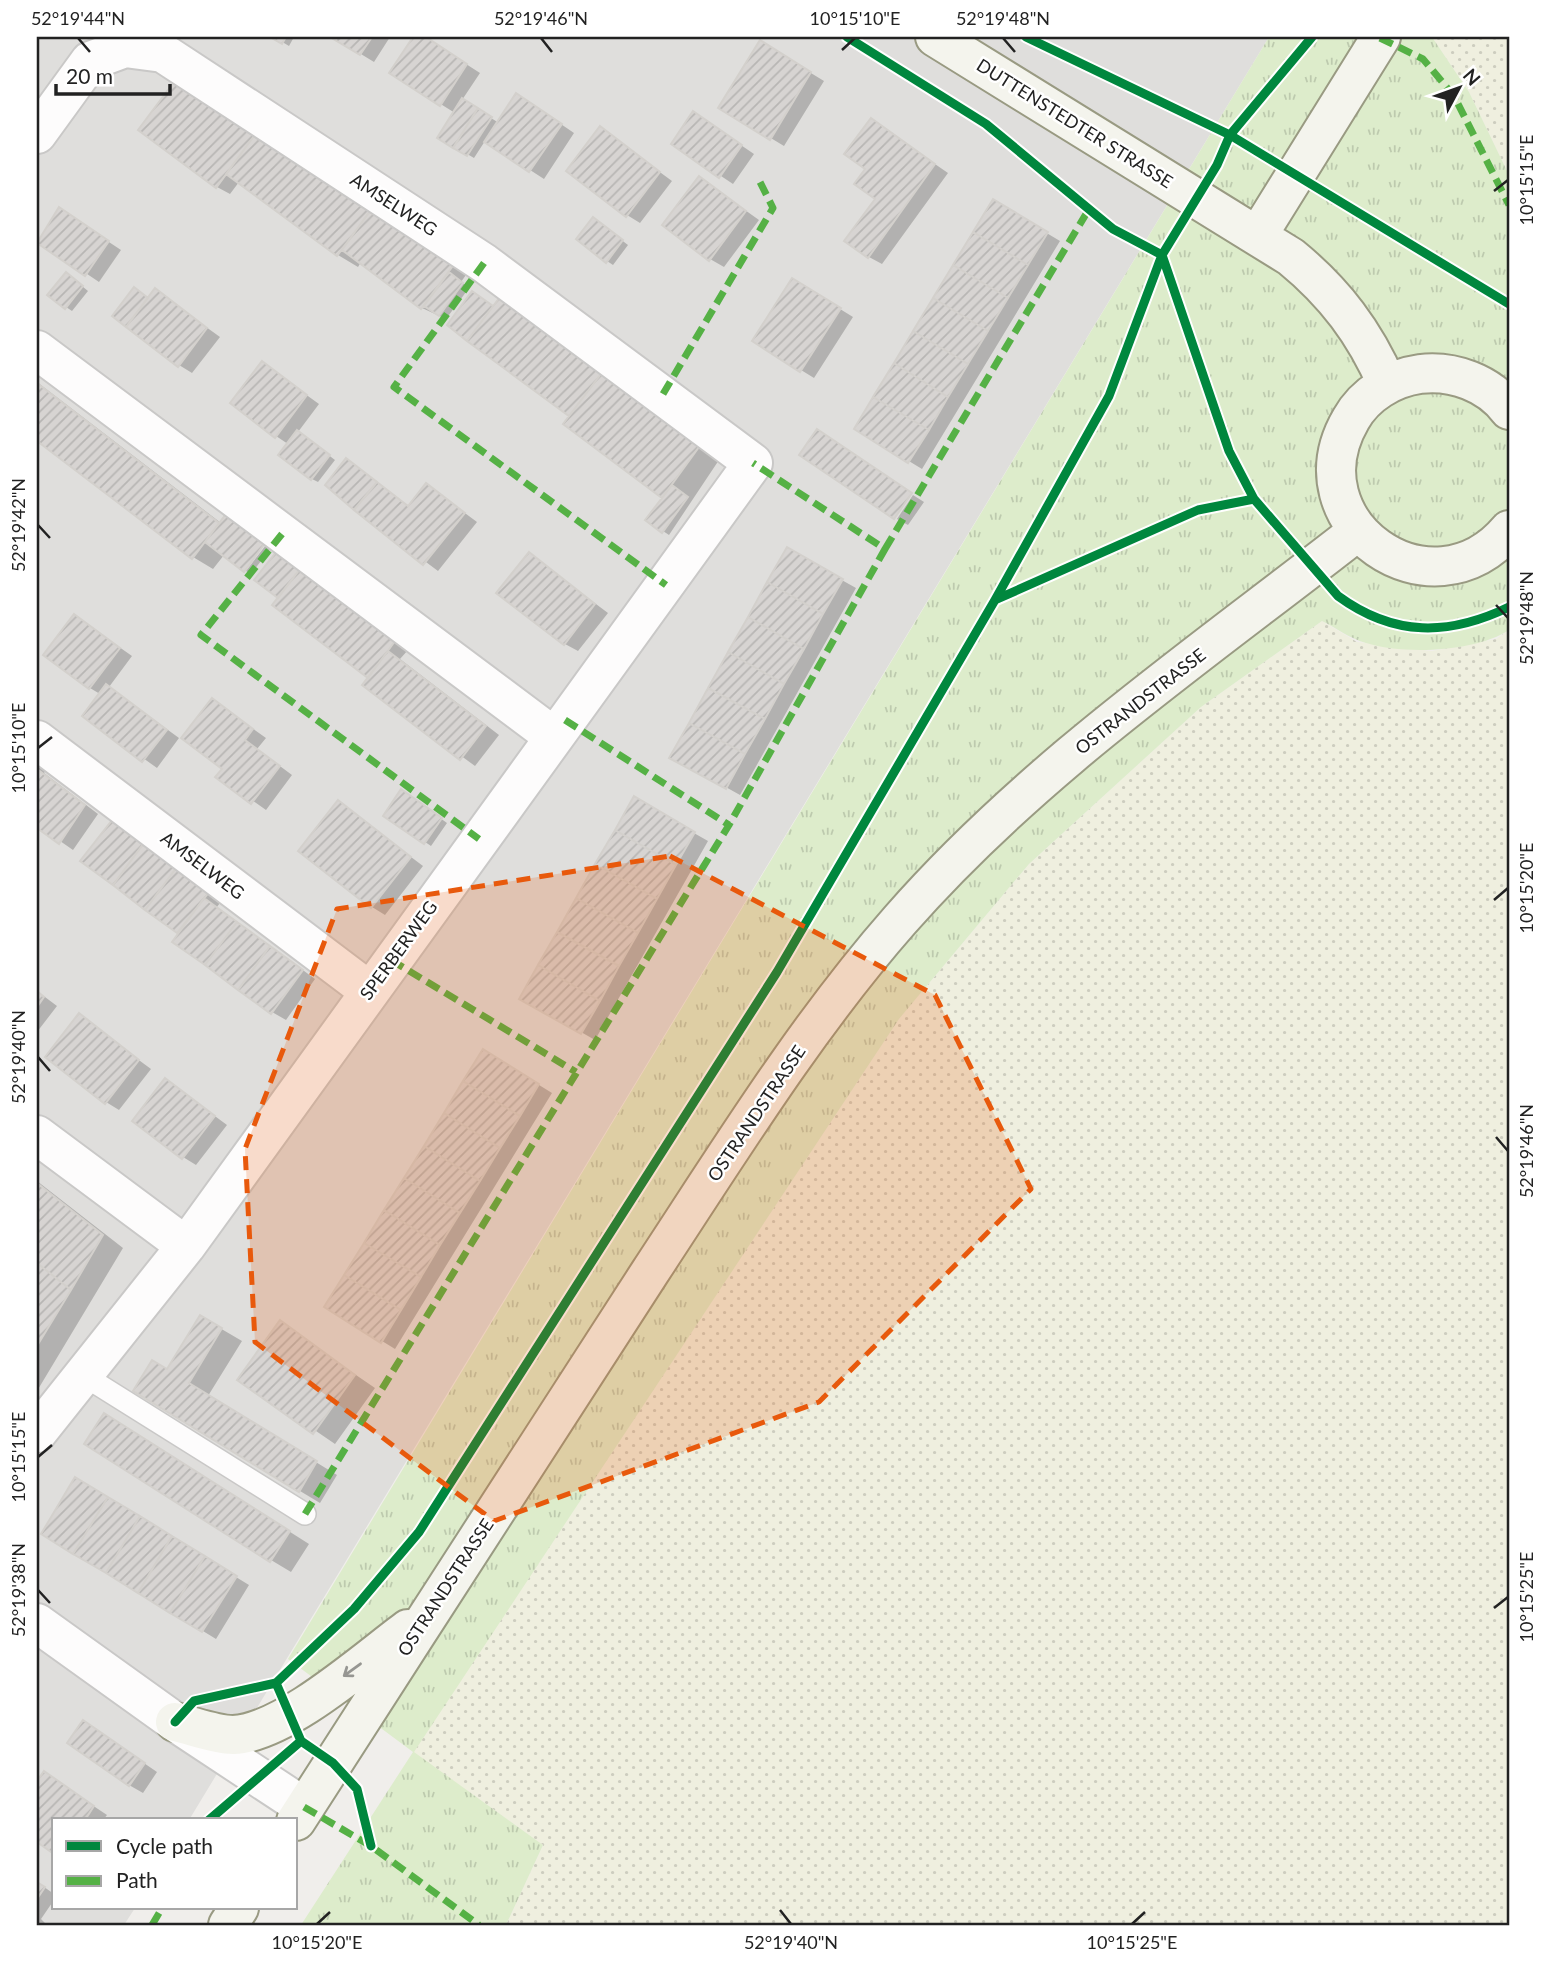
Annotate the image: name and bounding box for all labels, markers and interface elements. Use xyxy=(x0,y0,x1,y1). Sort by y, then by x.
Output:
text: 52°19'44"N xyxy=(31,7,125,29)
text: 52°19'46"N xyxy=(494,7,588,29)
text: 10°15'10"E xyxy=(810,7,900,29)
text: 52°19'48"N xyxy=(956,7,1050,29)
scale bar xyxy=(56,52,170,96)
north arrow xyxy=(1424,52,1494,122)
street label: DUTTENSTEDTER STRASSE xyxy=(973,54,1177,192)
text: 20 m xyxy=(66,63,113,88)
text: N xyxy=(1459,63,1486,90)
text: 10°15'15"E xyxy=(1515,135,1537,225)
street label: AMSELWEG xyxy=(346,168,442,240)
text: 52°19'42"N xyxy=(7,478,29,572)
text: 52°19'48"N xyxy=(1515,571,1537,665)
street label: OSTRANDSTRASSE xyxy=(1070,643,1210,759)
text: 10°15'10"E xyxy=(7,703,29,793)
street label: AMSELWEG xyxy=(157,826,249,904)
text: 10°15'20"E xyxy=(1515,843,1537,933)
street label: SPERBERWEG xyxy=(355,896,441,1004)
text: 52°19'40"N xyxy=(7,1010,29,1104)
street label: OSTRANDSTRASSE xyxy=(702,1041,810,1185)
text: 52°19'46"N xyxy=(1515,1104,1537,1198)
text: 10°15'15"E xyxy=(7,1412,29,1502)
street label: OSTRANDSTRASSE xyxy=(392,1514,498,1660)
text: 52°19'38"N xyxy=(7,1543,29,1637)
text: 10°15'25"E xyxy=(1515,1552,1537,1642)
one-way arrow xyxy=(343,1663,361,1678)
legend xyxy=(52,1818,298,1910)
text: Cycle path xyxy=(116,1833,213,1858)
text: Path xyxy=(116,1867,158,1892)
text: 10°15'20"E xyxy=(272,1931,362,1953)
text: 52°19'40"N xyxy=(744,1931,838,1953)
text: 10°15'25"E xyxy=(1087,1931,1177,1953)

